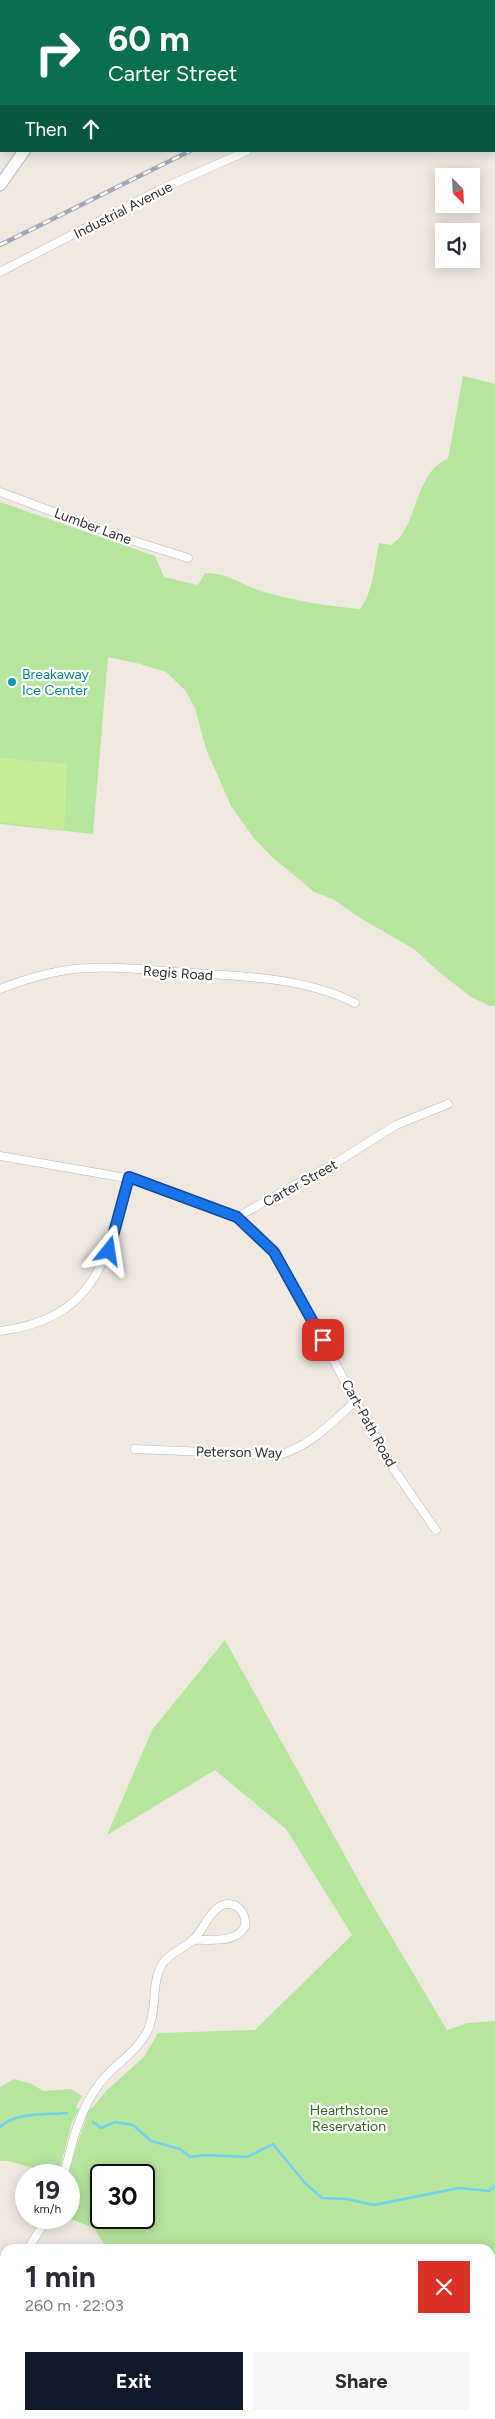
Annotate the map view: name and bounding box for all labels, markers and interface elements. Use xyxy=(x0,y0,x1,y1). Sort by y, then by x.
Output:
text: 60 m xyxy=(108,18,190,60)
icon: right xyxy=(25,20,90,85)
text: Carter Street xyxy=(108,60,237,87)
icon: ahead xyxy=(77,115,105,143)
text: Then xyxy=(25,118,67,141)
north arrow xyxy=(435,168,480,212)
map controls xyxy=(435,168,480,268)
street label: Industrial Avenue xyxy=(71,178,176,243)
button: sound xyxy=(435,223,480,268)
street label: Lumber Lane xyxy=(52,505,134,548)
place label: Breakaway Ice Center xyxy=(22,666,90,699)
marker: Breakaway Ice Center xyxy=(6,676,18,688)
street label: Regis Road xyxy=(142,963,214,984)
street label: Carter Street xyxy=(260,1156,340,1211)
position arrow xyxy=(82,1224,134,1276)
pin xyxy=(302,1319,344,1361)
icon: arrive xyxy=(309,1326,337,1354)
street label: Cart-Path Road xyxy=(338,1377,400,1470)
street label: Peterson Way xyxy=(196,1443,283,1462)
park label: Hearthstone Reservation xyxy=(310,2102,389,2135)
speed limit sign: 30 xyxy=(90,2164,155,2229)
text: 19 xyxy=(35,2175,60,2205)
text: km/h xyxy=(34,2202,61,2216)
text: 1 min xyxy=(25,2258,96,2295)
button: close xyxy=(418,2261,470,2313)
text: 260 m · 22:03 xyxy=(25,2296,124,2315)
button: Exit xyxy=(25,2352,243,2410)
button: Share xyxy=(253,2352,470,2410)

